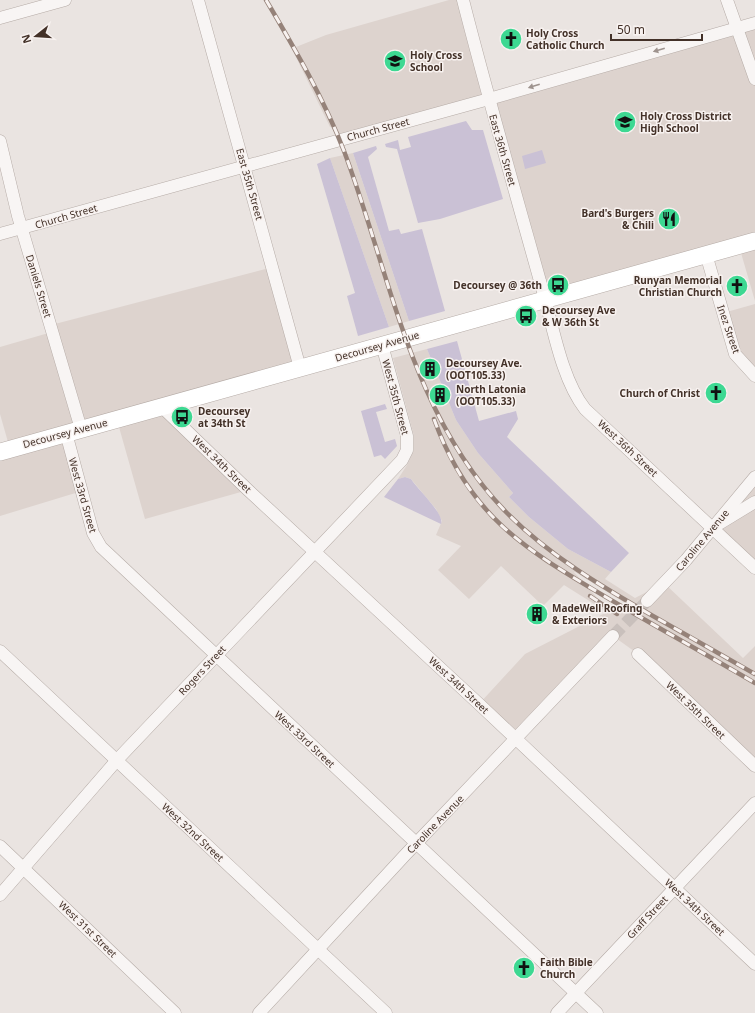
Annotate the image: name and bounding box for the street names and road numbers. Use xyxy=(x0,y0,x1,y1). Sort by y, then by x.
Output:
street label: East 36th Street xyxy=(486,113,520,188)
street label: Church Street xyxy=(345,114,411,144)
street label: East 35th Street xyxy=(233,147,267,222)
street label: Church Street xyxy=(33,200,99,232)
street label: Daniels Street xyxy=(23,253,55,320)
street label: Inez Street xyxy=(714,303,744,355)
street label: Decoursey Avenue xyxy=(333,327,421,365)
street label: West 35th Street xyxy=(379,358,413,437)
street label: Decoursey Avenue xyxy=(21,415,109,451)
street label: West 36th Street xyxy=(595,416,661,480)
street label: West 34th Street xyxy=(189,432,255,496)
street label: West 33rd Street xyxy=(66,456,101,535)
street label: Caroline Avenue xyxy=(672,506,732,574)
street label: Rogers Street xyxy=(175,642,229,698)
street label: West 34th Street xyxy=(426,653,492,717)
street label: West 35th Street xyxy=(663,678,729,742)
street label: West 33rd Street xyxy=(272,707,339,771)
street label: Caroline Avenue xyxy=(403,791,467,856)
street label: West 32nd Street xyxy=(159,800,227,865)
street label: West 34th Street xyxy=(662,875,728,939)
street label: Graff Street xyxy=(623,892,671,942)
street label: West 31st Street xyxy=(56,898,121,961)

